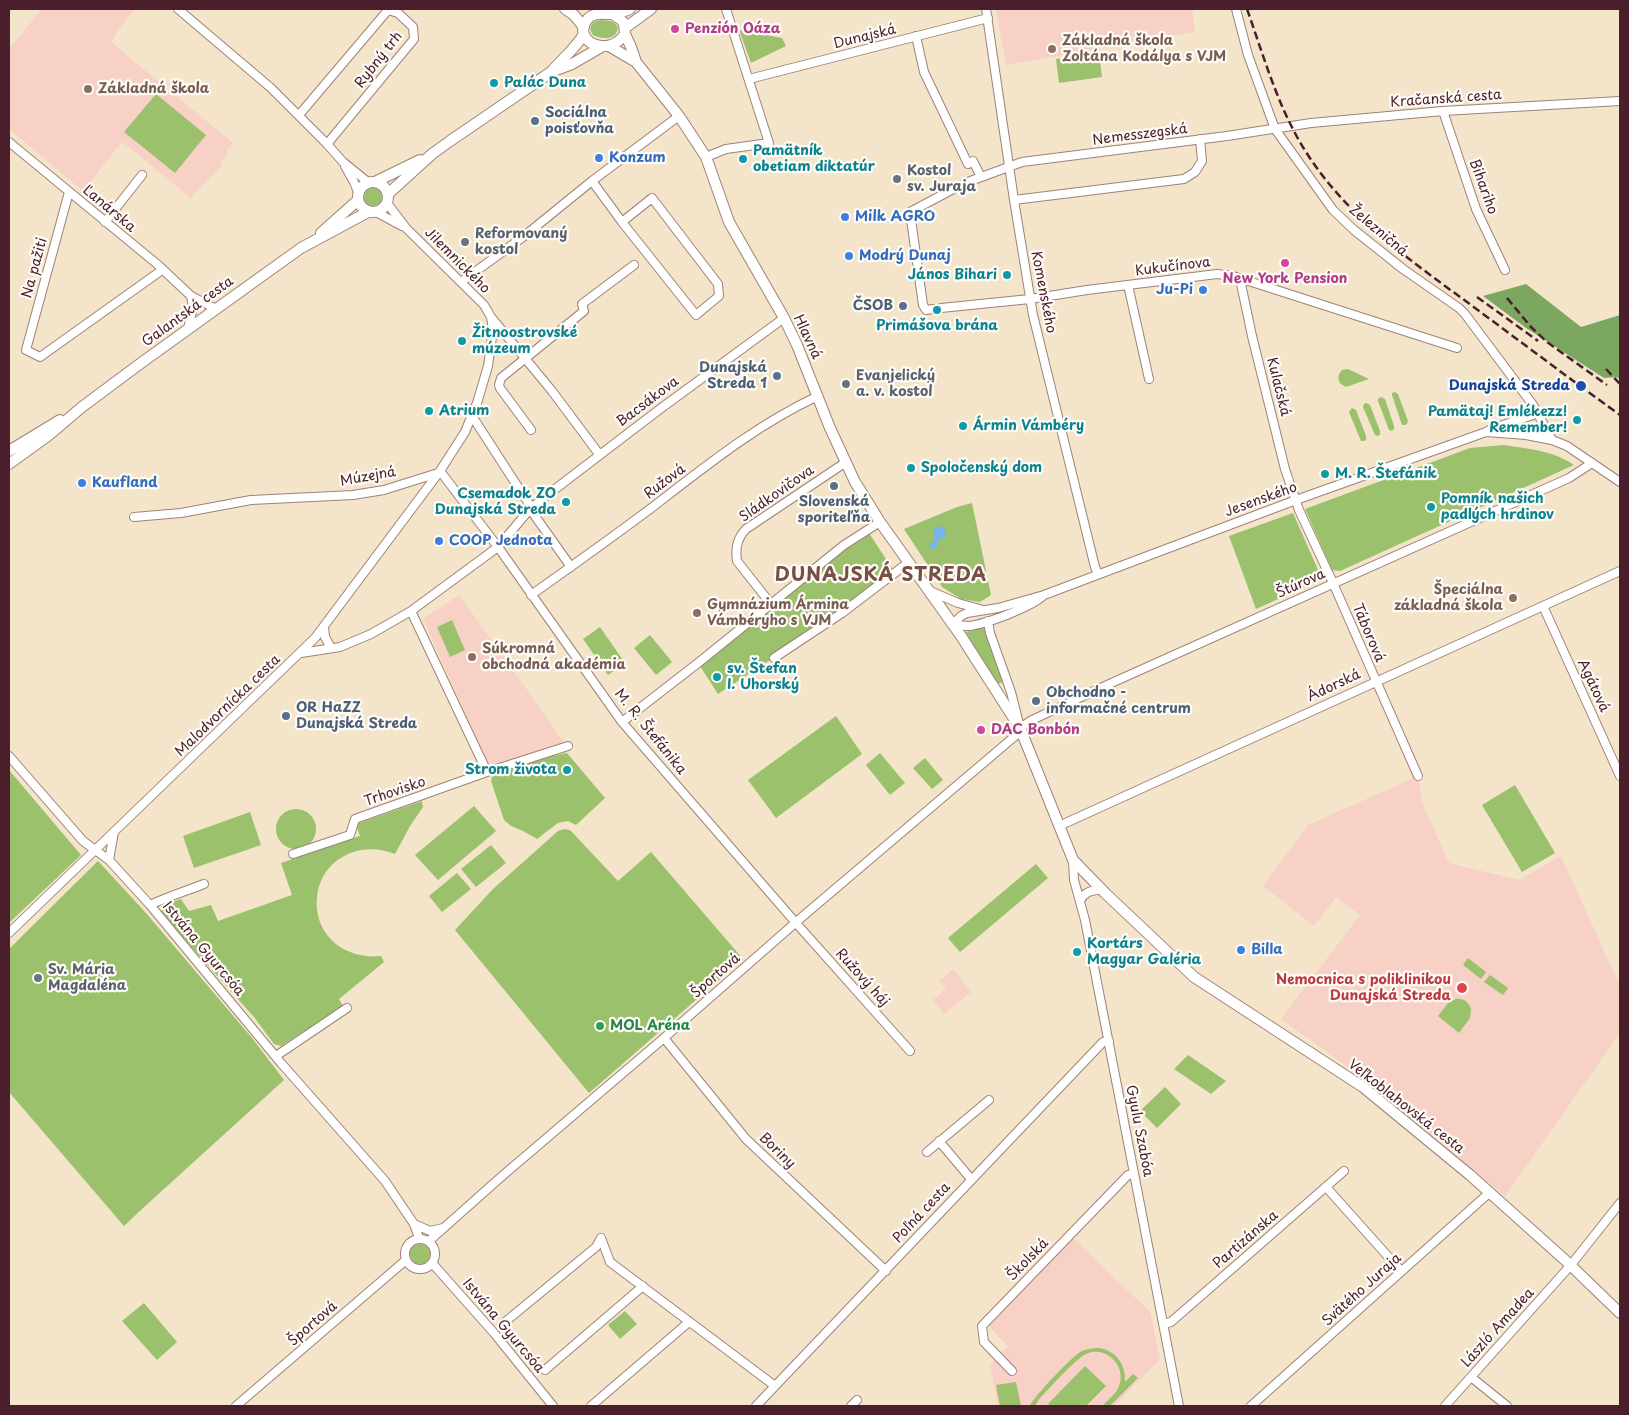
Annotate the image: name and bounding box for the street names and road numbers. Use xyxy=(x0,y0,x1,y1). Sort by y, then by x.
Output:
street label: Dunajská xyxy=(832,21,898,53)
street label: Rybný trh xyxy=(352,28,406,92)
street label: Kračanská cesta xyxy=(1390,87,1502,111)
street label: Nemesszegská xyxy=(1092,121,1188,149)
street label: Bihariho xyxy=(1465,157,1501,217)
street label: Ľanárska xyxy=(79,182,139,236)
street label: Železničná xyxy=(1345,202,1411,260)
street label: Jilemnického xyxy=(421,225,493,297)
street label: Na pažiti xyxy=(19,236,51,300)
street label: Komenského xyxy=(1027,249,1059,335)
street label: Kukučínova xyxy=(1134,254,1212,280)
street label: Galantská cesta xyxy=(139,273,237,351)
street label: Hlavná xyxy=(789,312,825,362)
street label: Kulačská xyxy=(1263,356,1293,418)
street label: Bacsákova xyxy=(614,373,682,431)
street label: Ružová xyxy=(641,461,689,503)
street label: Sládkovičova xyxy=(736,462,818,526)
street label: Múzejná xyxy=(339,464,397,490)
street label: Jesenského xyxy=(1222,479,1300,521)
street label: Štúrova xyxy=(1274,566,1328,602)
street label: Táborová xyxy=(1348,601,1388,665)
street label: Malodvornícka cesta xyxy=(172,651,284,761)
street label: Agátová xyxy=(1573,657,1613,715)
street label: Ádorská xyxy=(1305,666,1363,706)
street label: M. R. Štefánika xyxy=(610,686,690,778)
street label: Trhovisko xyxy=(362,774,428,810)
street label: Istvána Gyurcsóa xyxy=(159,898,247,1000)
street label: Ružový háj xyxy=(832,946,892,1010)
street label: Športová xyxy=(688,950,744,1002)
street label: Veľkoblahovská cesta xyxy=(1344,1056,1468,1158)
street label: Gyulu Szabóa xyxy=(1122,1084,1156,1178)
street label: Boriny xyxy=(755,1130,799,1172)
street label: Poľná cesta xyxy=(890,1179,954,1247)
street label: Partizánska xyxy=(1210,1207,1282,1273)
street label: Školská xyxy=(1004,1235,1052,1285)
street label: Svätého Juraja xyxy=(1319,1250,1405,1330)
street label: Istvána Gyurcsóa xyxy=(459,1275,547,1377)
street label: László Amadea xyxy=(1458,1285,1538,1371)
street label: Športová xyxy=(285,1298,341,1350)

